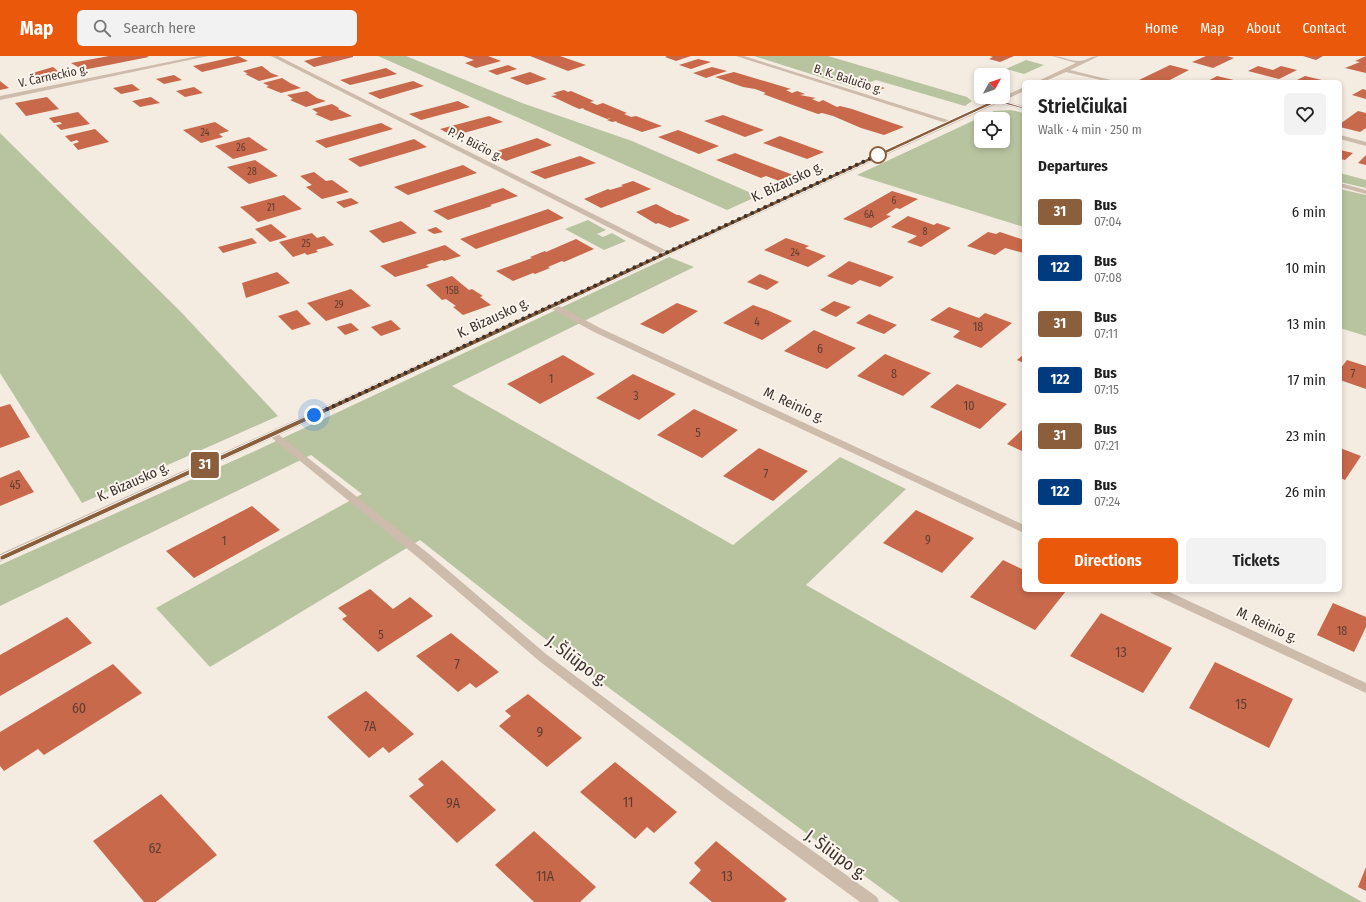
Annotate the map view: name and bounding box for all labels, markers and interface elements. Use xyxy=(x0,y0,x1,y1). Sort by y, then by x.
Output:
search box xyxy=(77,10,357,46)
text: Map xyxy=(20,17,53,40)
icon: search xyxy=(91,17,113,39)
text: Search here xyxy=(123,19,196,37)
text: Home xyxy=(1145,20,1178,37)
text: Map xyxy=(1200,20,1224,37)
text: About xyxy=(1246,20,1281,37)
text: Contact xyxy=(1303,20,1346,37)
street label: V. Čarneckio g. xyxy=(17,61,89,90)
street label: B. K. Balučio g. xyxy=(812,61,884,97)
north arrow xyxy=(974,68,1010,104)
map controls xyxy=(974,68,1010,148)
button: heart xyxy=(1284,93,1326,135)
text: Strielčiukai xyxy=(1038,95,1127,118)
button: locate xyxy=(974,112,1010,148)
text: Walk · 4 min · 250 m xyxy=(1038,122,1142,137)
street label: P. P. Būčio g. xyxy=(446,124,505,164)
house number: 24 xyxy=(200,127,210,139)
house number: 26 xyxy=(236,142,246,154)
unlabelled marker xyxy=(869,146,887,164)
text: Departures xyxy=(1038,157,1108,175)
street label: K. Bizausko g. xyxy=(749,158,825,206)
house number: 28 xyxy=(247,166,257,178)
house number: 6 xyxy=(892,195,897,207)
text: Bus xyxy=(1094,196,1117,214)
house number: 21 xyxy=(267,202,275,214)
text: 31 xyxy=(1054,203,1066,220)
text: 6 min xyxy=(1292,203,1326,221)
house number: 6A xyxy=(864,209,875,221)
text: 07:04 xyxy=(1094,214,1122,229)
house number: 8 xyxy=(923,226,928,238)
house number: 25 xyxy=(302,238,311,250)
house number: 24 xyxy=(790,247,800,259)
text: Bus xyxy=(1094,252,1117,270)
text: 122 xyxy=(1051,259,1069,276)
text: 10 min xyxy=(1286,259,1326,277)
text: 07:08 xyxy=(1094,270,1122,285)
house number: 15B xyxy=(445,285,460,297)
street label: K. Bizausko g. xyxy=(455,294,531,342)
house number: 29 xyxy=(334,299,344,311)
text: Bus xyxy=(1094,308,1117,326)
house number: 4 xyxy=(754,315,760,329)
text: 31 xyxy=(1054,315,1066,332)
text: 13 min xyxy=(1287,315,1326,333)
house number: 18 xyxy=(973,320,983,334)
text: 07:11 xyxy=(1094,326,1118,341)
house number: 6 xyxy=(817,342,823,356)
text: Bus xyxy=(1094,364,1117,382)
house number: 8 xyxy=(891,367,897,381)
house number: 7 xyxy=(1351,367,1356,381)
text: 122 xyxy=(1051,371,1069,388)
text: 17 min xyxy=(1287,371,1326,389)
house number: 1 xyxy=(549,372,553,386)
text: 07:15 xyxy=(1094,382,1119,397)
street label: M. Reinio g. xyxy=(761,384,827,426)
house number: 3 xyxy=(633,389,639,403)
house number: 10 xyxy=(964,399,974,413)
your location xyxy=(304,405,324,425)
text: Bus xyxy=(1094,420,1117,438)
house number: 5 xyxy=(695,426,701,440)
text: 31 xyxy=(1054,427,1066,444)
text: 23 min xyxy=(1286,427,1326,445)
text: 07:21 xyxy=(1094,438,1119,453)
line badge: 31 xyxy=(187,452,223,478)
text: 31 xyxy=(199,456,211,473)
street label: K. Bizausko g. xyxy=(94,459,172,505)
house number: 7 xyxy=(764,467,769,481)
text: Bus xyxy=(1094,476,1117,494)
house number: 45 xyxy=(9,478,21,492)
text: 122 xyxy=(1051,483,1069,500)
text: 26 min xyxy=(1285,483,1326,501)
text: 07:24 xyxy=(1094,494,1120,509)
house number: 9 xyxy=(925,533,931,547)
house number: 1 xyxy=(222,534,226,548)
button: Directions xyxy=(1038,538,1178,584)
button: Tickets xyxy=(1186,538,1326,584)
street label: M. Reinio g. xyxy=(1234,604,1300,646)
house number: 18 xyxy=(1337,624,1347,638)
house number: 5 xyxy=(378,628,384,642)
street label: J. Šliūpo g. xyxy=(542,631,612,691)
house number: 13 xyxy=(1115,644,1127,661)
house number: 7 xyxy=(454,656,460,673)
house number: 15 xyxy=(1235,696,1247,713)
house number: 60 xyxy=(72,700,86,717)
house number: 7A xyxy=(364,718,377,735)
house number: 9 xyxy=(537,724,544,741)
house number: 11 xyxy=(623,794,633,811)
house number: 9A xyxy=(446,795,461,812)
street label: J. Šliūpo g. xyxy=(801,825,871,885)
house number: 62 xyxy=(149,840,162,857)
house number: 11A xyxy=(536,868,555,885)
house number: 13 xyxy=(721,868,733,885)

